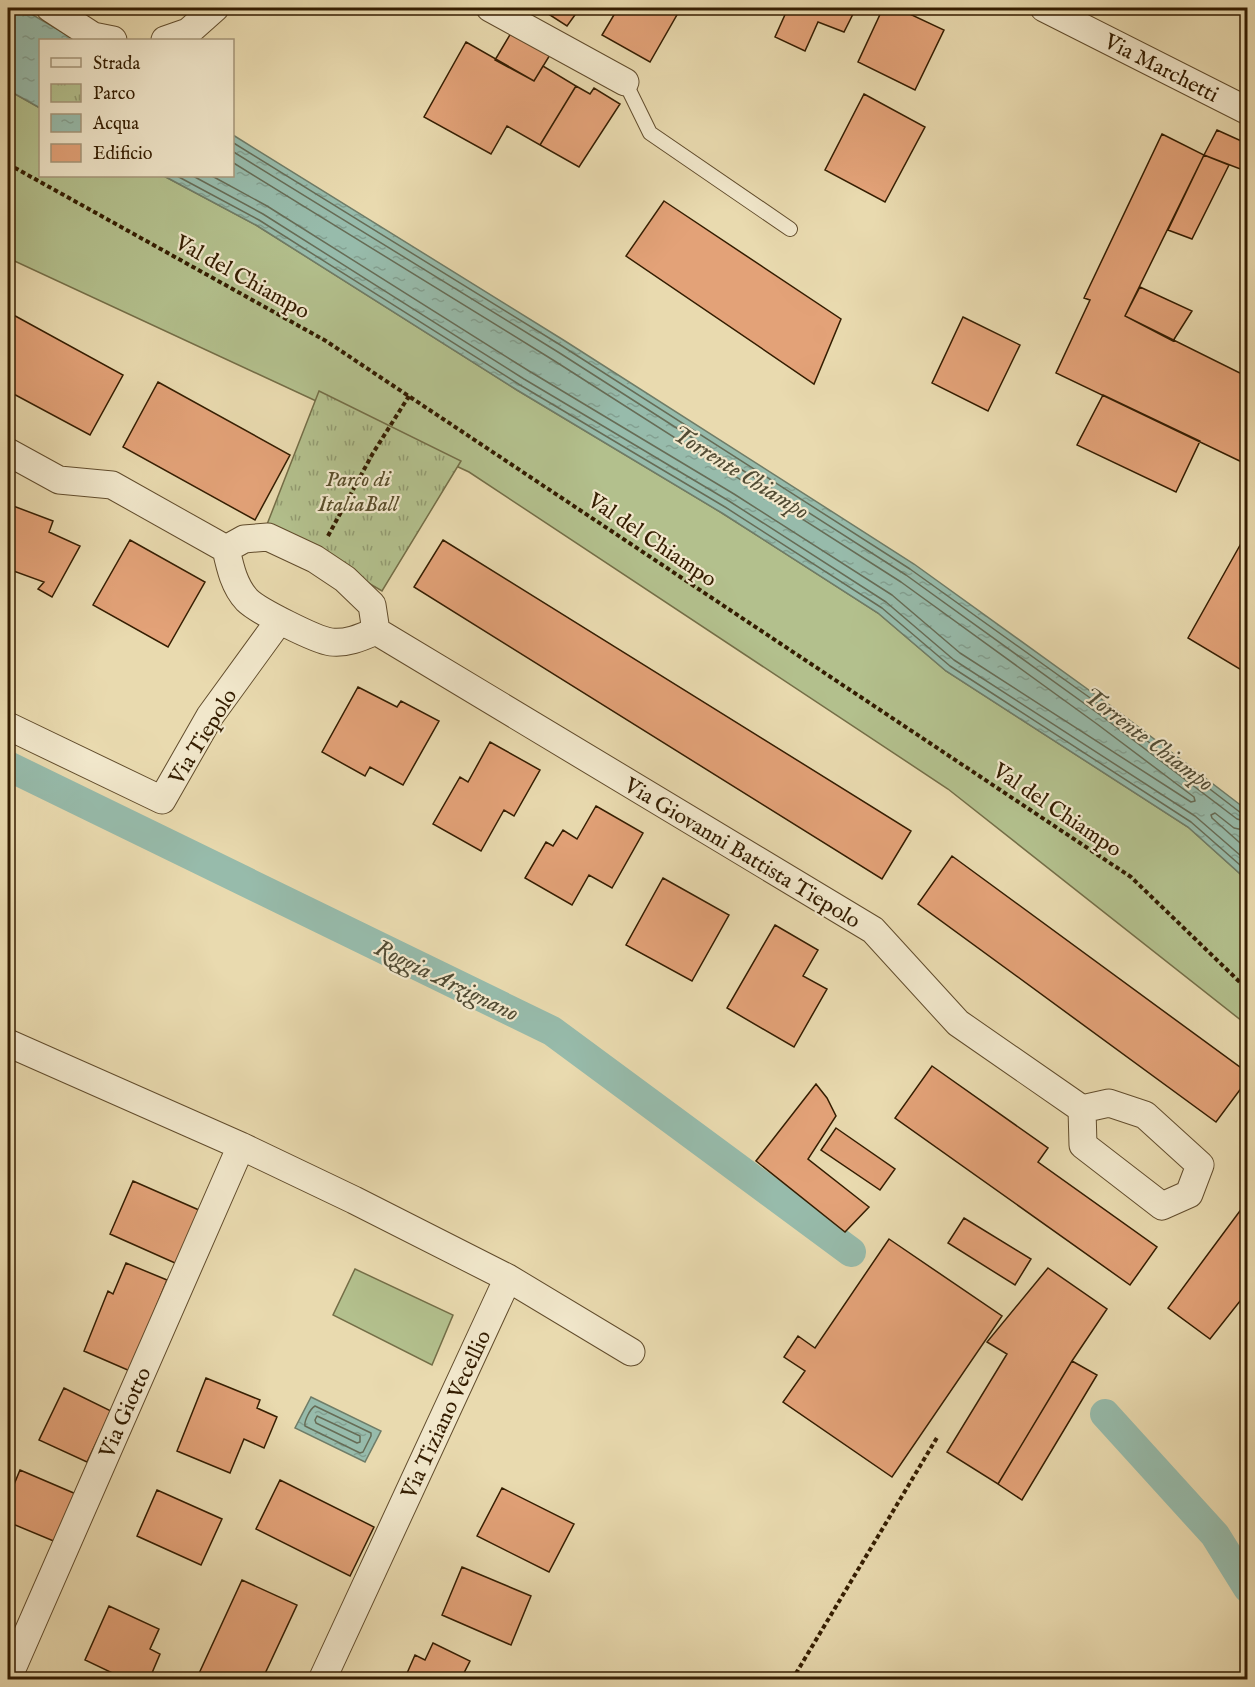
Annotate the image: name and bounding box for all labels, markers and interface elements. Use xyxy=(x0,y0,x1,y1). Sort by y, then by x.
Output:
street label: Via Marchetti xyxy=(1098,27,1223,110)
legend xyxy=(39,39,234,177)
text: Strada xyxy=(93,53,140,76)
text: Parco xyxy=(93,83,135,106)
text: Acqua xyxy=(92,113,139,136)
text: Edificio xyxy=(93,143,153,166)
street label: Val del Chiampo xyxy=(169,229,314,326)
water label: Torrente Chiampo xyxy=(666,419,814,528)
park label: Parco di ItaliaBall xyxy=(317,466,400,519)
street label: Val del Chiampo xyxy=(581,487,722,594)
water label: Torrente Chiampo xyxy=(1077,681,1220,799)
street label: Via Tiepolo xyxy=(163,684,244,791)
street label: Val del Chiampo xyxy=(986,757,1127,864)
street label: Via Giovanni Battista Tiepolo xyxy=(618,771,865,936)
water label: Roggia Arzignano xyxy=(369,933,524,1030)
street label: Via Tiziano Vecellio xyxy=(395,1326,498,1505)
street label: Via Giotto xyxy=(93,1363,158,1464)

